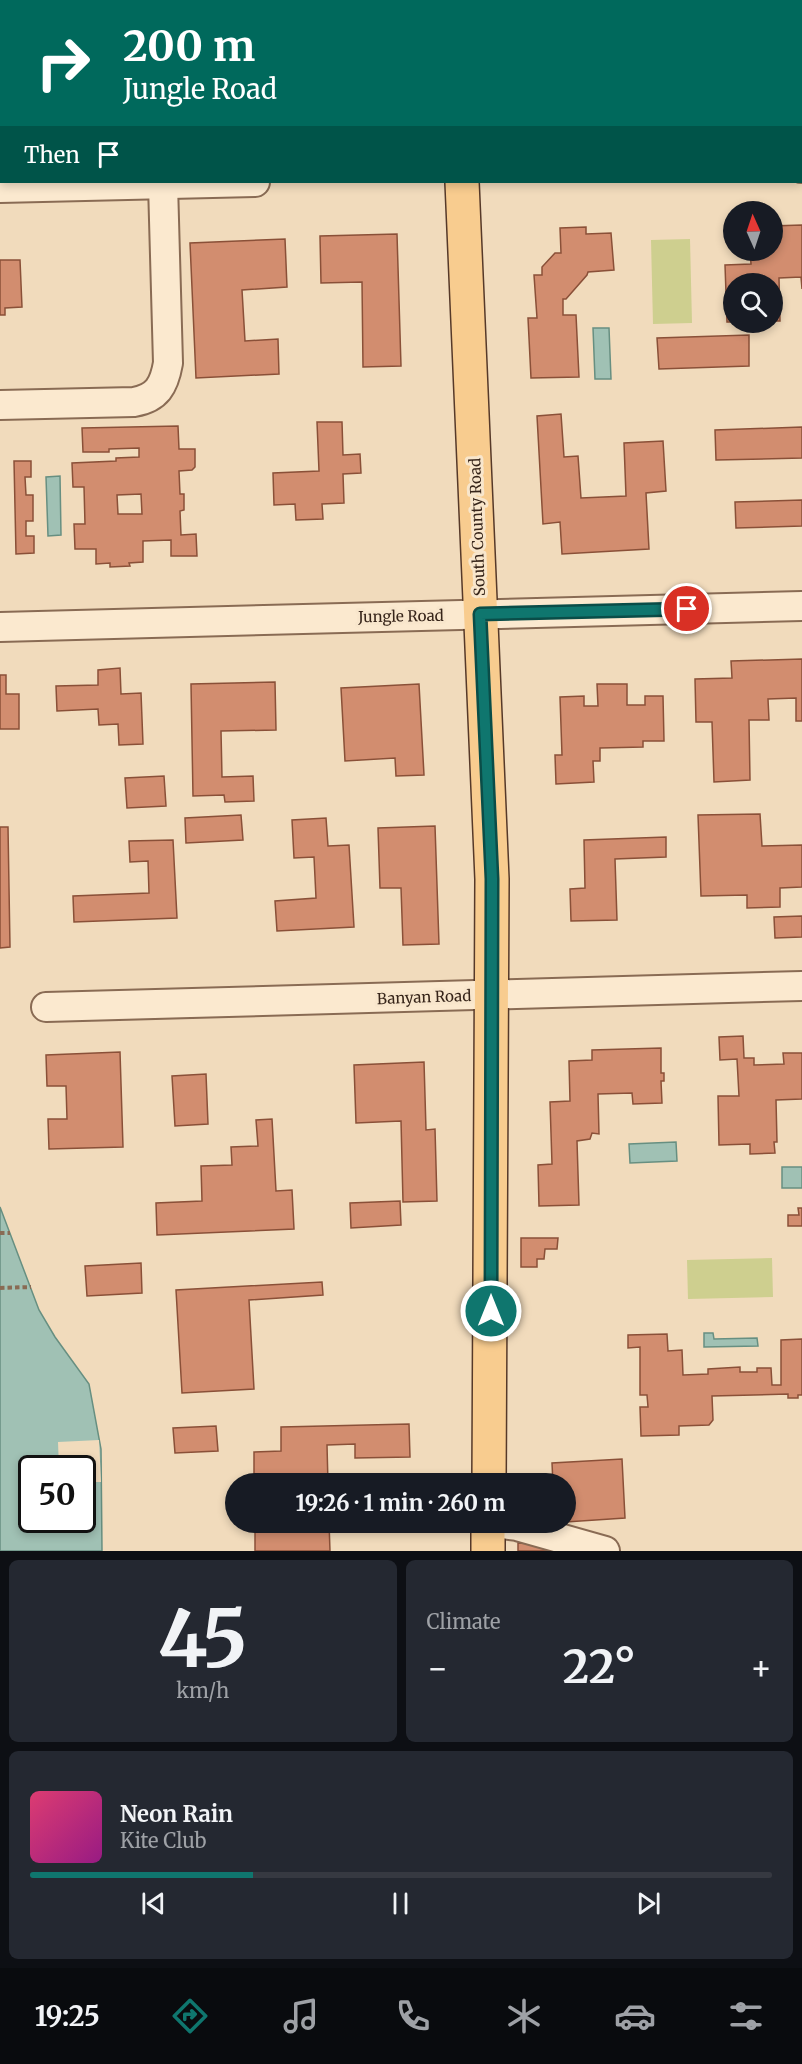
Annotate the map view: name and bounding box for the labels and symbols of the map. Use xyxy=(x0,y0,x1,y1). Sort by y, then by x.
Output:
north arrow xyxy=(723,201,783,261)
street label: South County Road xyxy=(465,458,489,596)
pin xyxy=(661,583,712,634)
street label: Jungle Road xyxy=(357,606,444,626)
street label: Banyan Road xyxy=(376,986,472,1008)
position arrow xyxy=(459,1279,523,1343)
speed limit sign: 50 xyxy=(18,1455,96,1533)

